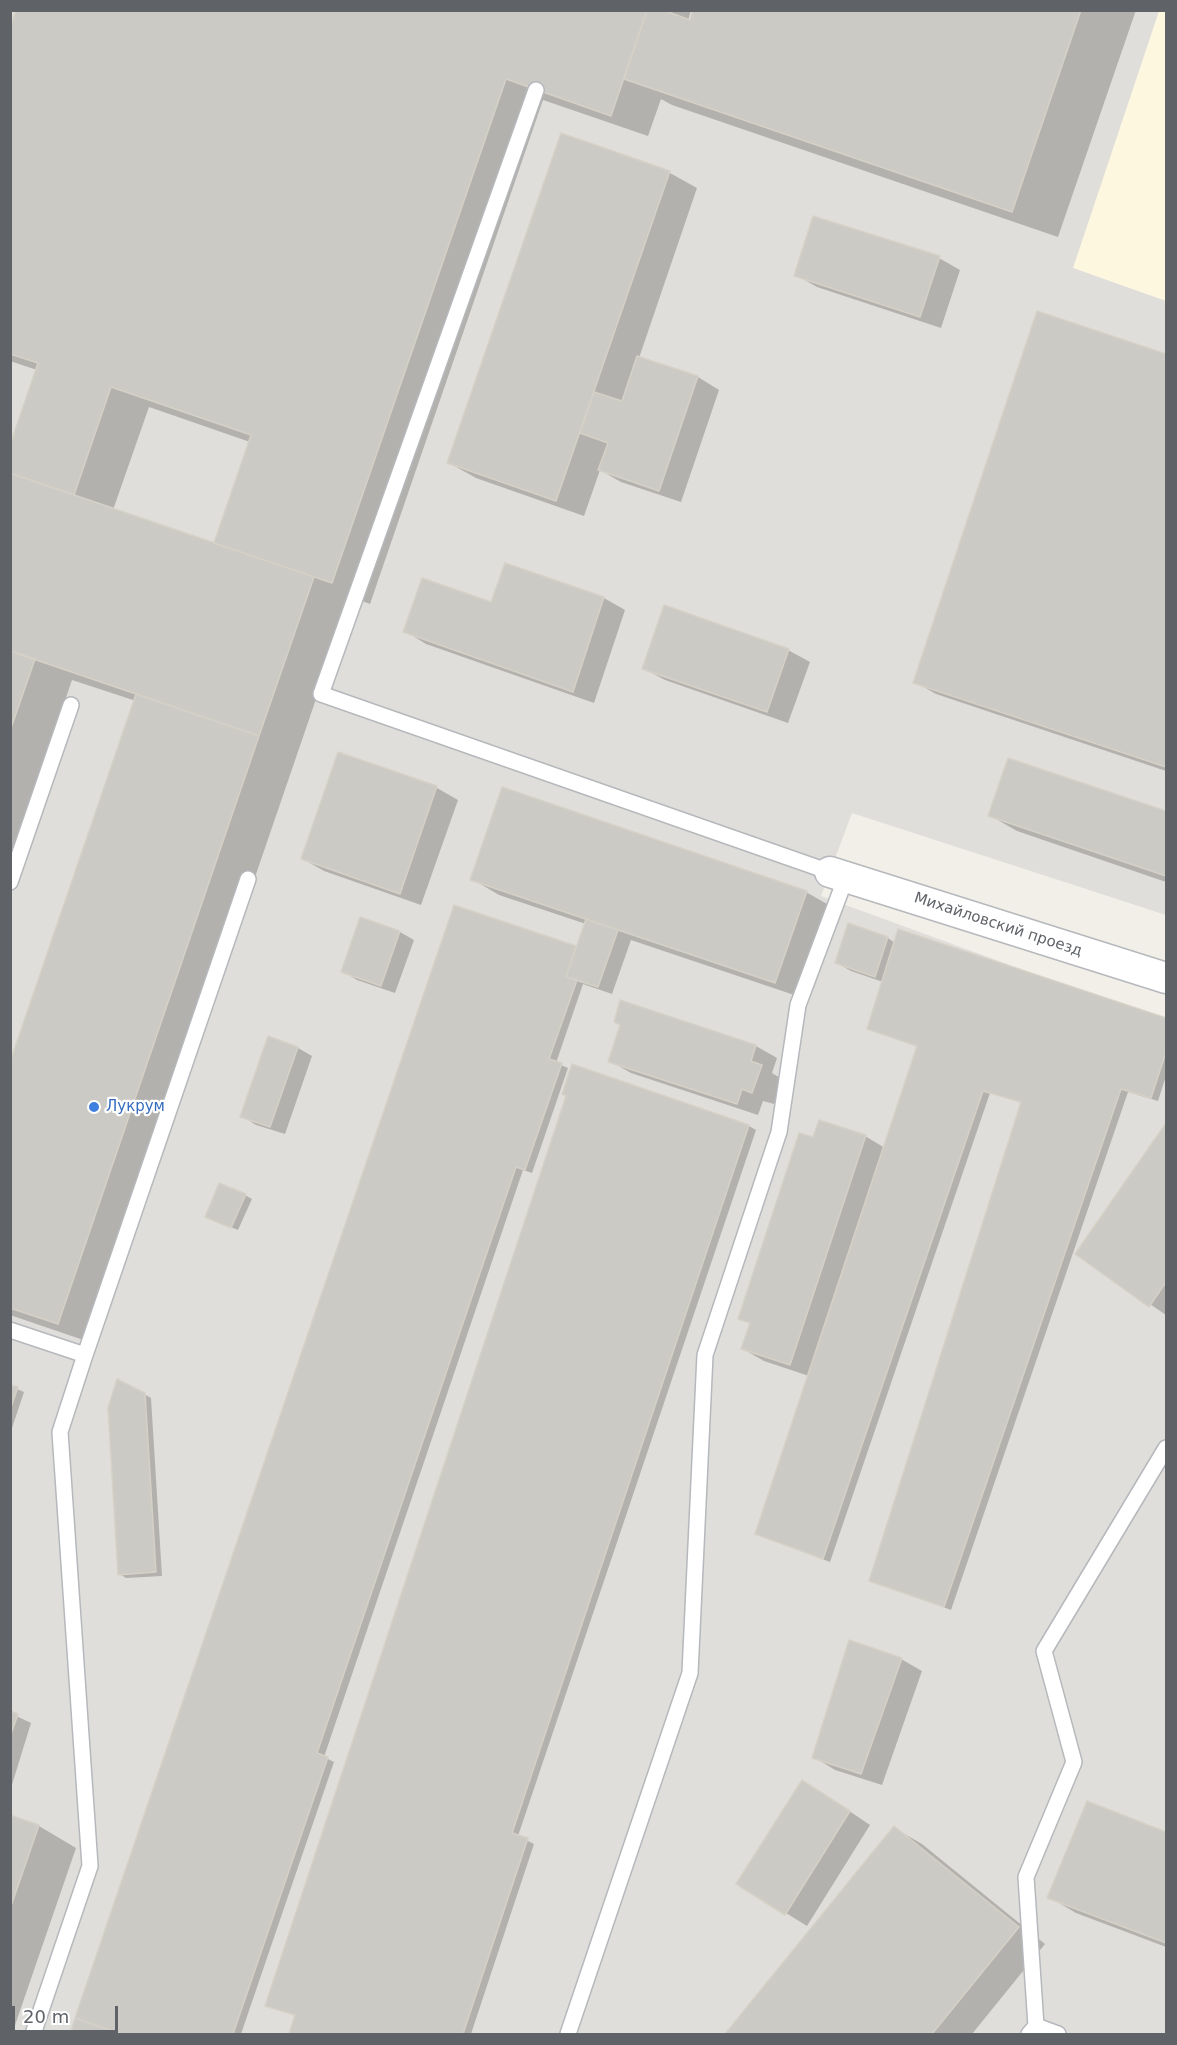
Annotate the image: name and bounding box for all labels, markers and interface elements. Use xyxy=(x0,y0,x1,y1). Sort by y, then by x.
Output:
street label: Михайловский проезд xyxy=(912,889,1084,961)
place label: Лукрум xyxy=(106,1098,165,1116)
marker: Лукрум xyxy=(87,1100,101,1114)
scale bar xyxy=(15,1994,122,2032)
text: 20 m xyxy=(23,2006,69,2027)

